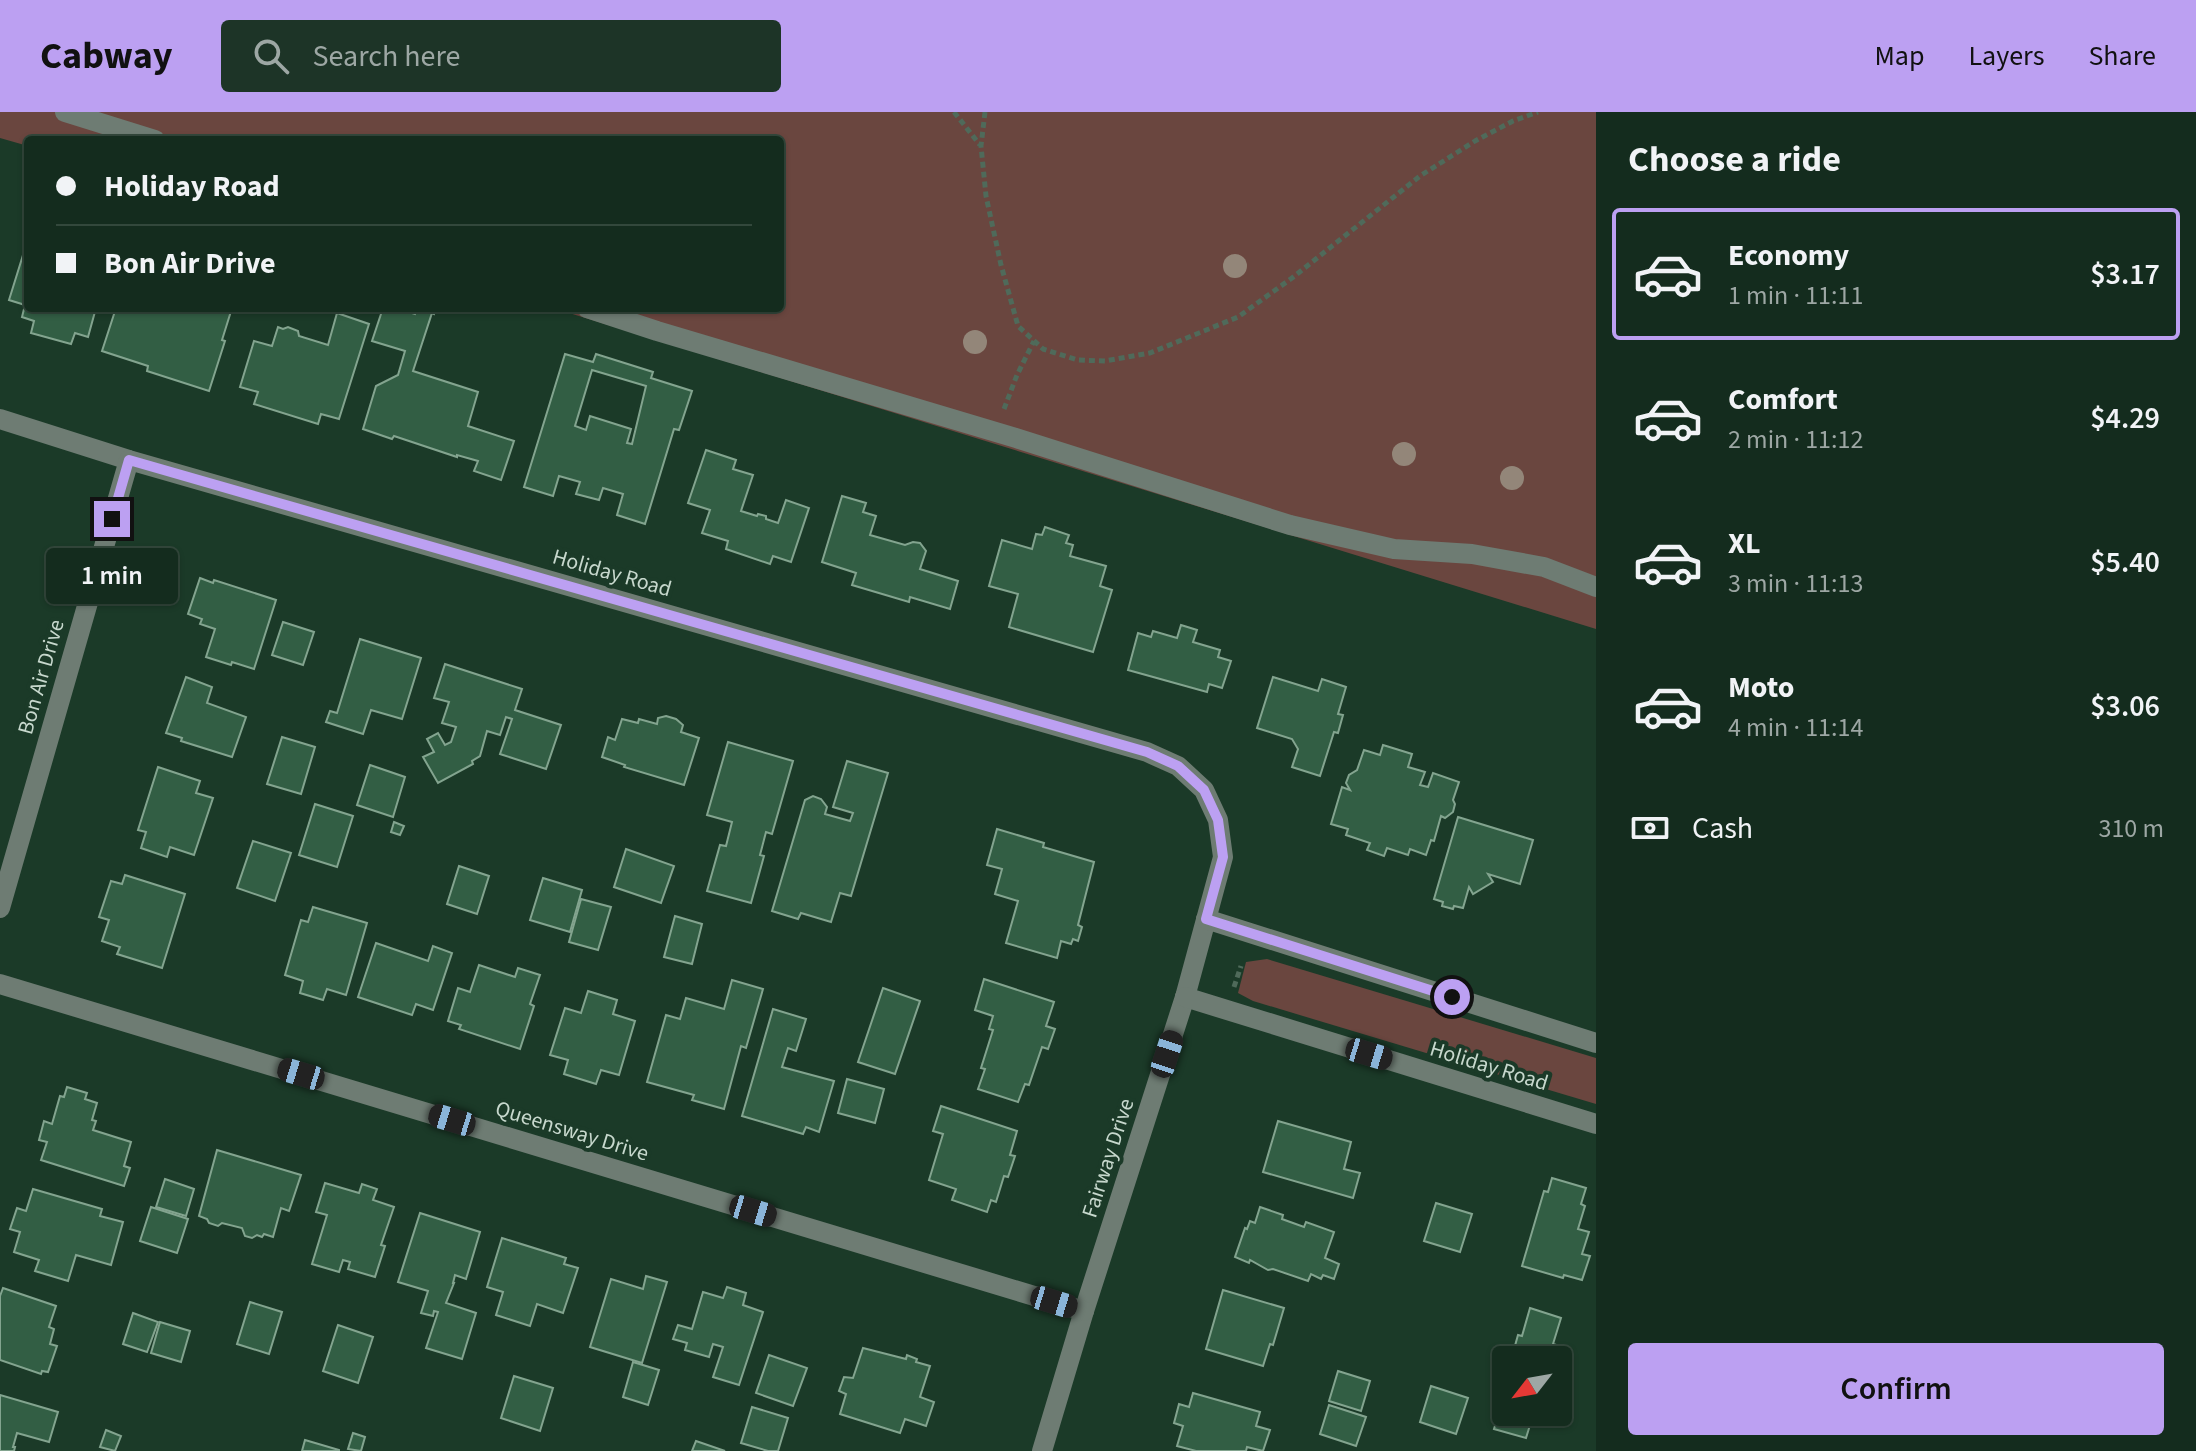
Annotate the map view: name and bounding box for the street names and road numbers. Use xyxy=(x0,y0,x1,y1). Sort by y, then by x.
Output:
street label: Holiday Road xyxy=(549,541,675,605)
street label: Bon Air Drive xyxy=(9,616,73,738)
street label: Holiday Road xyxy=(1426,1033,1552,1099)
street label: Queensway Drive xyxy=(491,1092,653,1170)
street label: Fairway Drive xyxy=(1074,1094,1142,1222)

